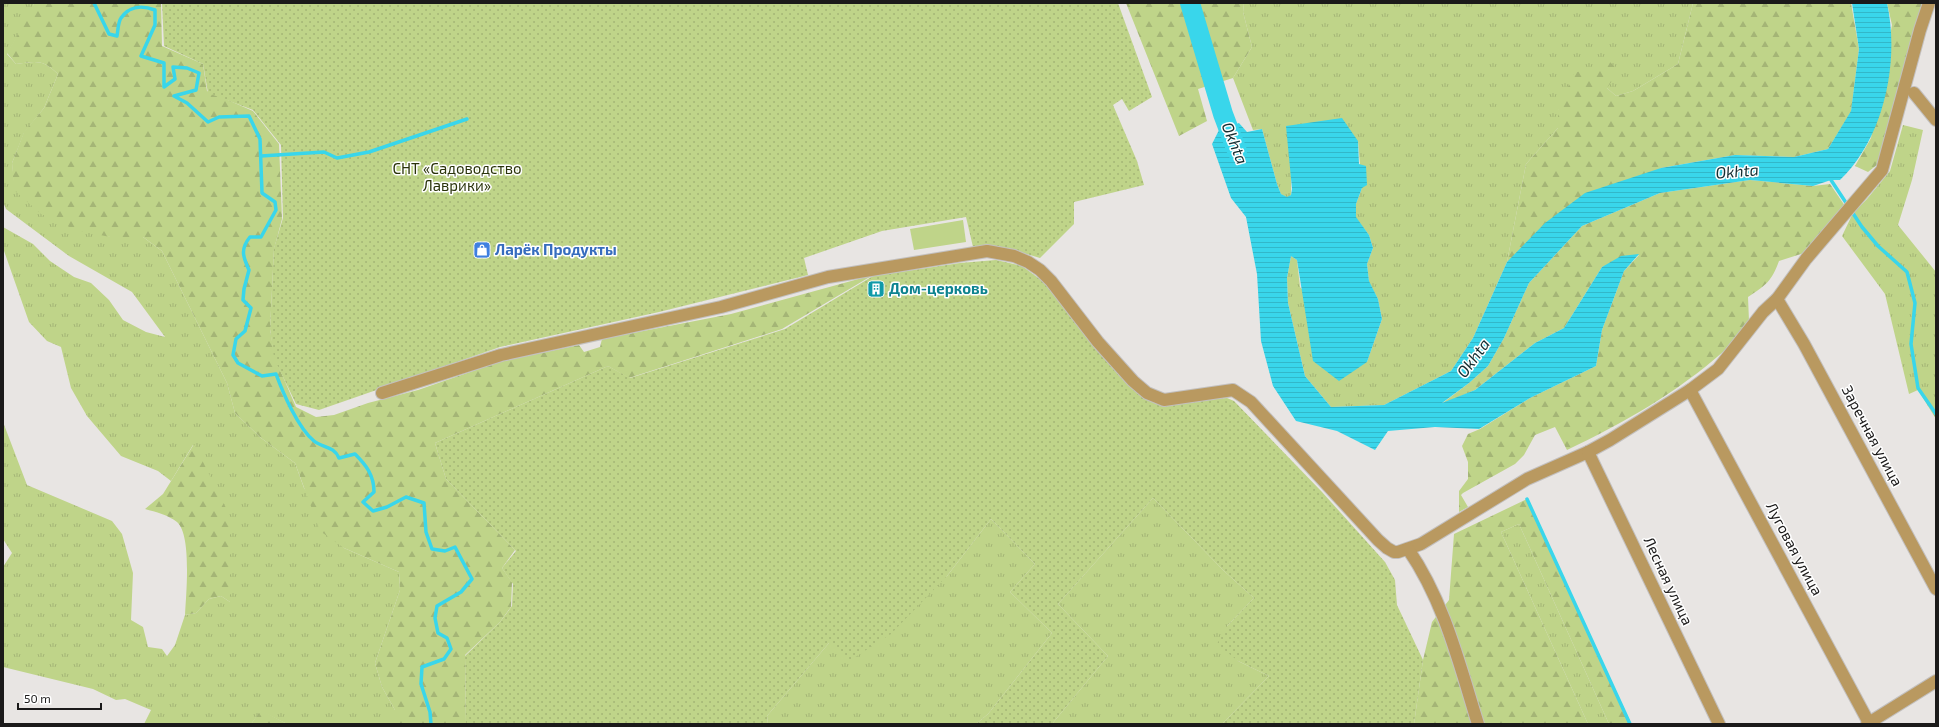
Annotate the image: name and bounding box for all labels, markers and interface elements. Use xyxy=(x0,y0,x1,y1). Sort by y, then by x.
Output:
water label: Okhta xyxy=(1219,119,1252,167)
park label: СНТ «Садоводство Лаврики» xyxy=(392,159,522,194)
water label: Okhta xyxy=(1714,159,1759,182)
shop icon: Ларёк Продукты xyxy=(472,240,492,260)
place label: Ларёк Продукты xyxy=(495,240,617,258)
building icon: Дом-церковь xyxy=(866,279,886,299)
place label: Дом-церковь xyxy=(889,279,988,297)
water label: Okhta xyxy=(1452,335,1493,381)
street label: Заречная улица xyxy=(1838,382,1907,490)
street label: Луговая улица xyxy=(1762,499,1827,599)
street label: Лесная улица xyxy=(1640,533,1697,628)
scale bar xyxy=(18,685,101,711)
text: 50 m xyxy=(24,691,51,705)

